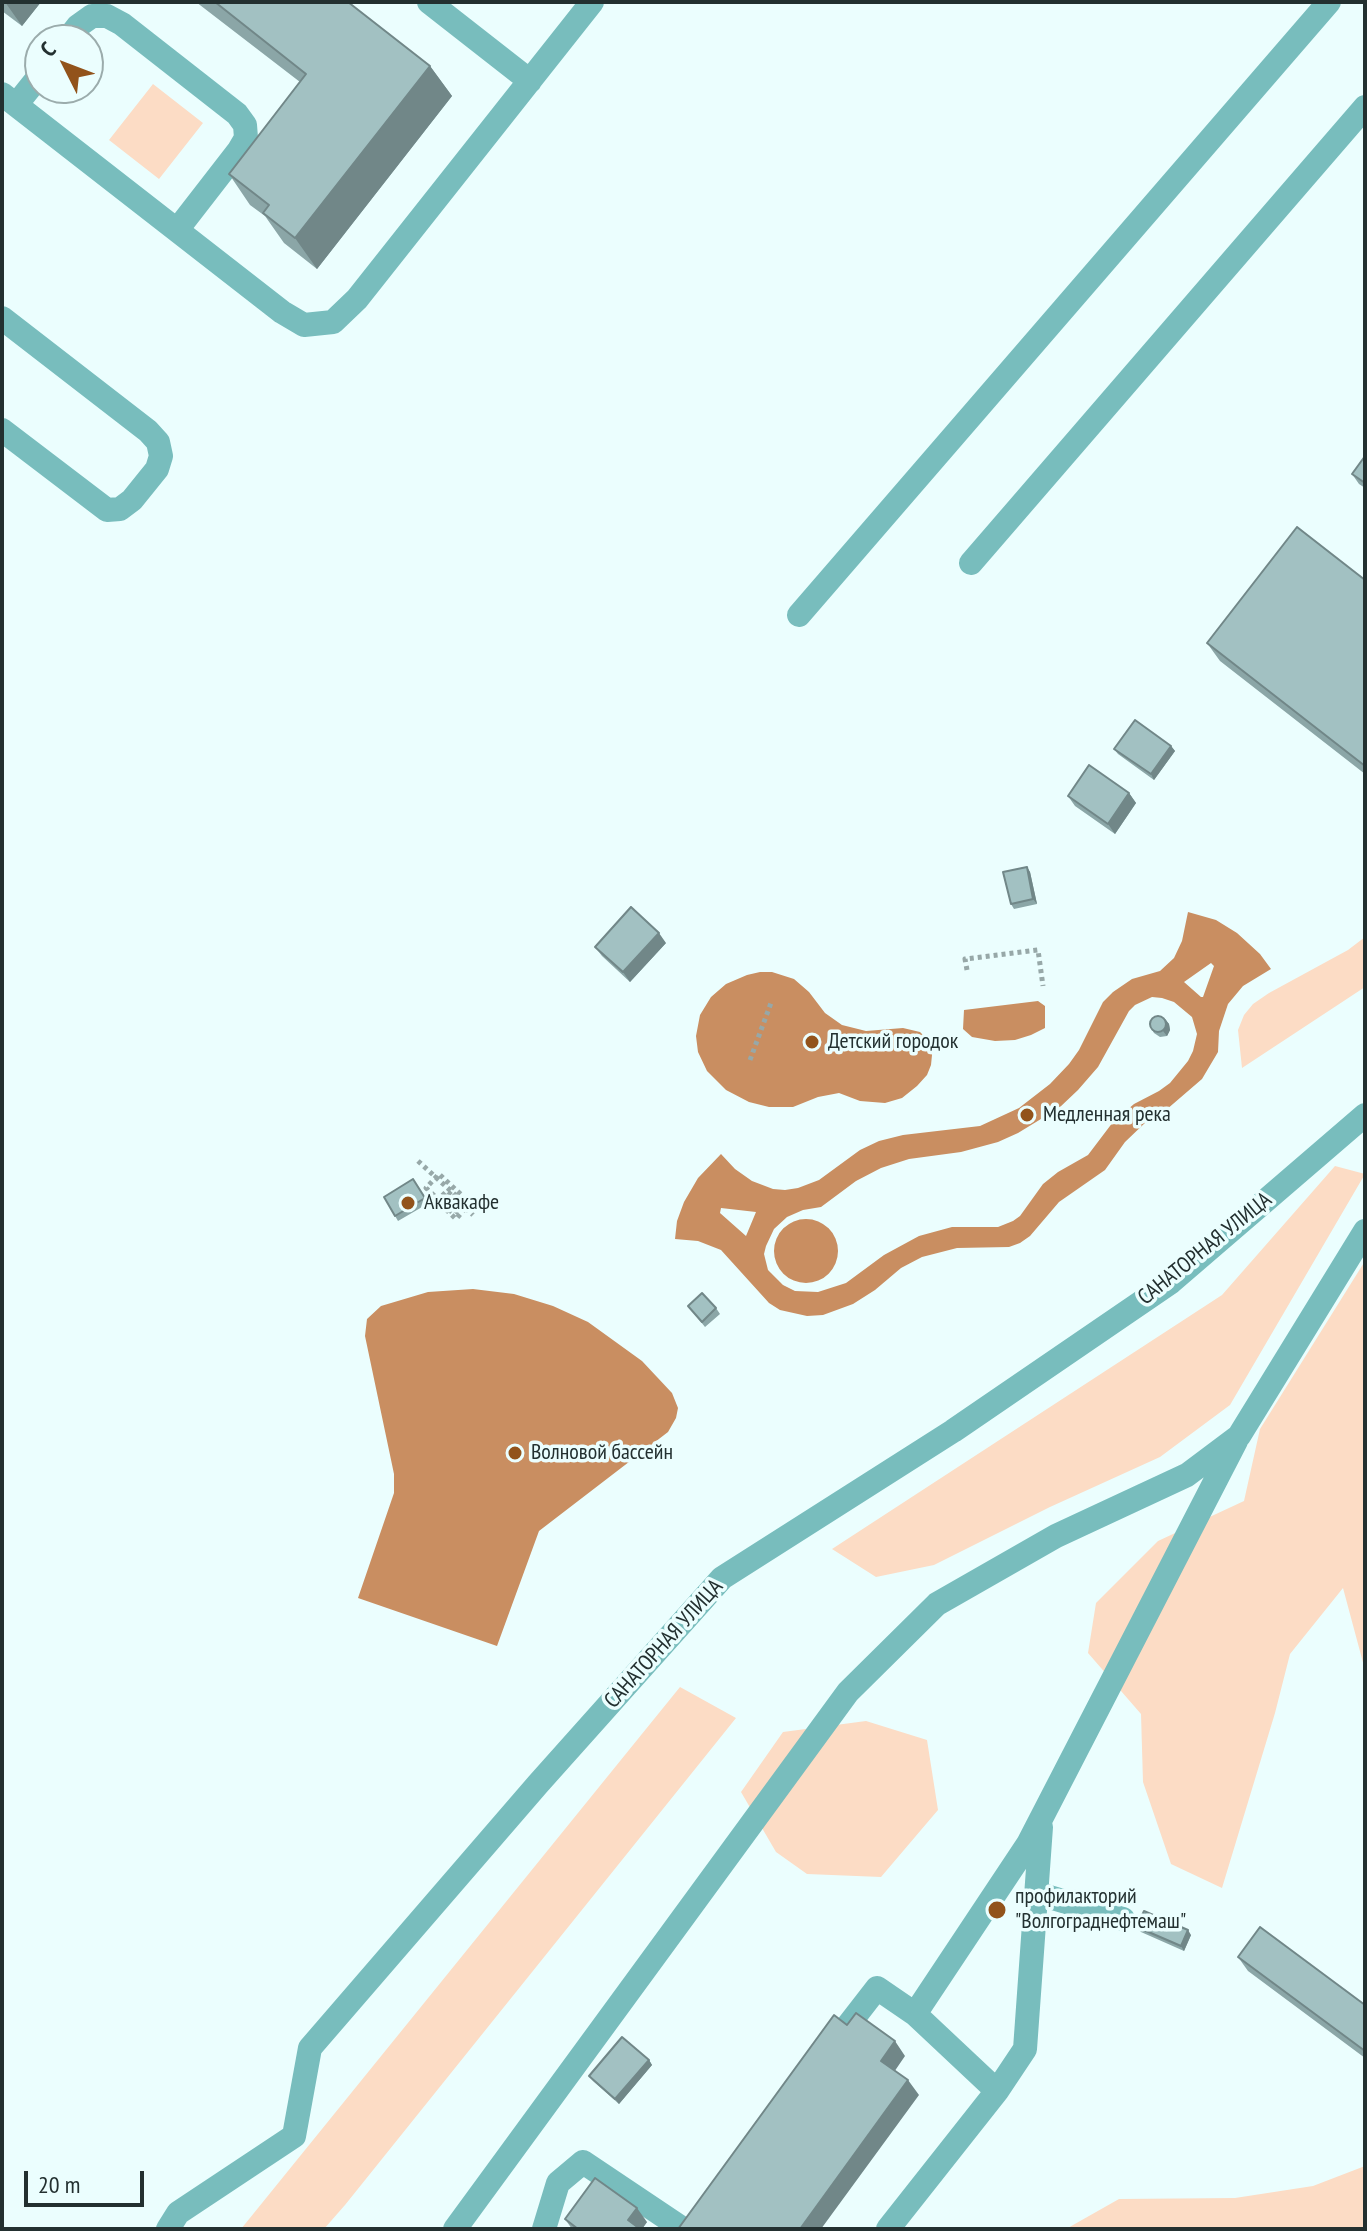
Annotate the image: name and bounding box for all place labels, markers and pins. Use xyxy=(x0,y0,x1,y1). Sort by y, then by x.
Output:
place label: Детский городок xyxy=(828,1029,958,1055)
marker: Детский городок xyxy=(803,1033,821,1051)
place label: Медленная река xyxy=(1043,1102,1171,1128)
marker: Медленная река xyxy=(1018,1106,1036,1124)
place label: Аквакафе xyxy=(424,1190,499,1216)
marker: Аквакафе xyxy=(399,1194,417,1212)
place label: Волновой бассейн xyxy=(531,1440,673,1466)
marker: Волновой бассейн xyxy=(506,1444,524,1462)
place label: профилакторий "Волгограднефтемаш" xyxy=(1015,1884,1186,1936)
marker: профилакторий "Волгограднефтемаш" xyxy=(986,1899,1008,1921)

